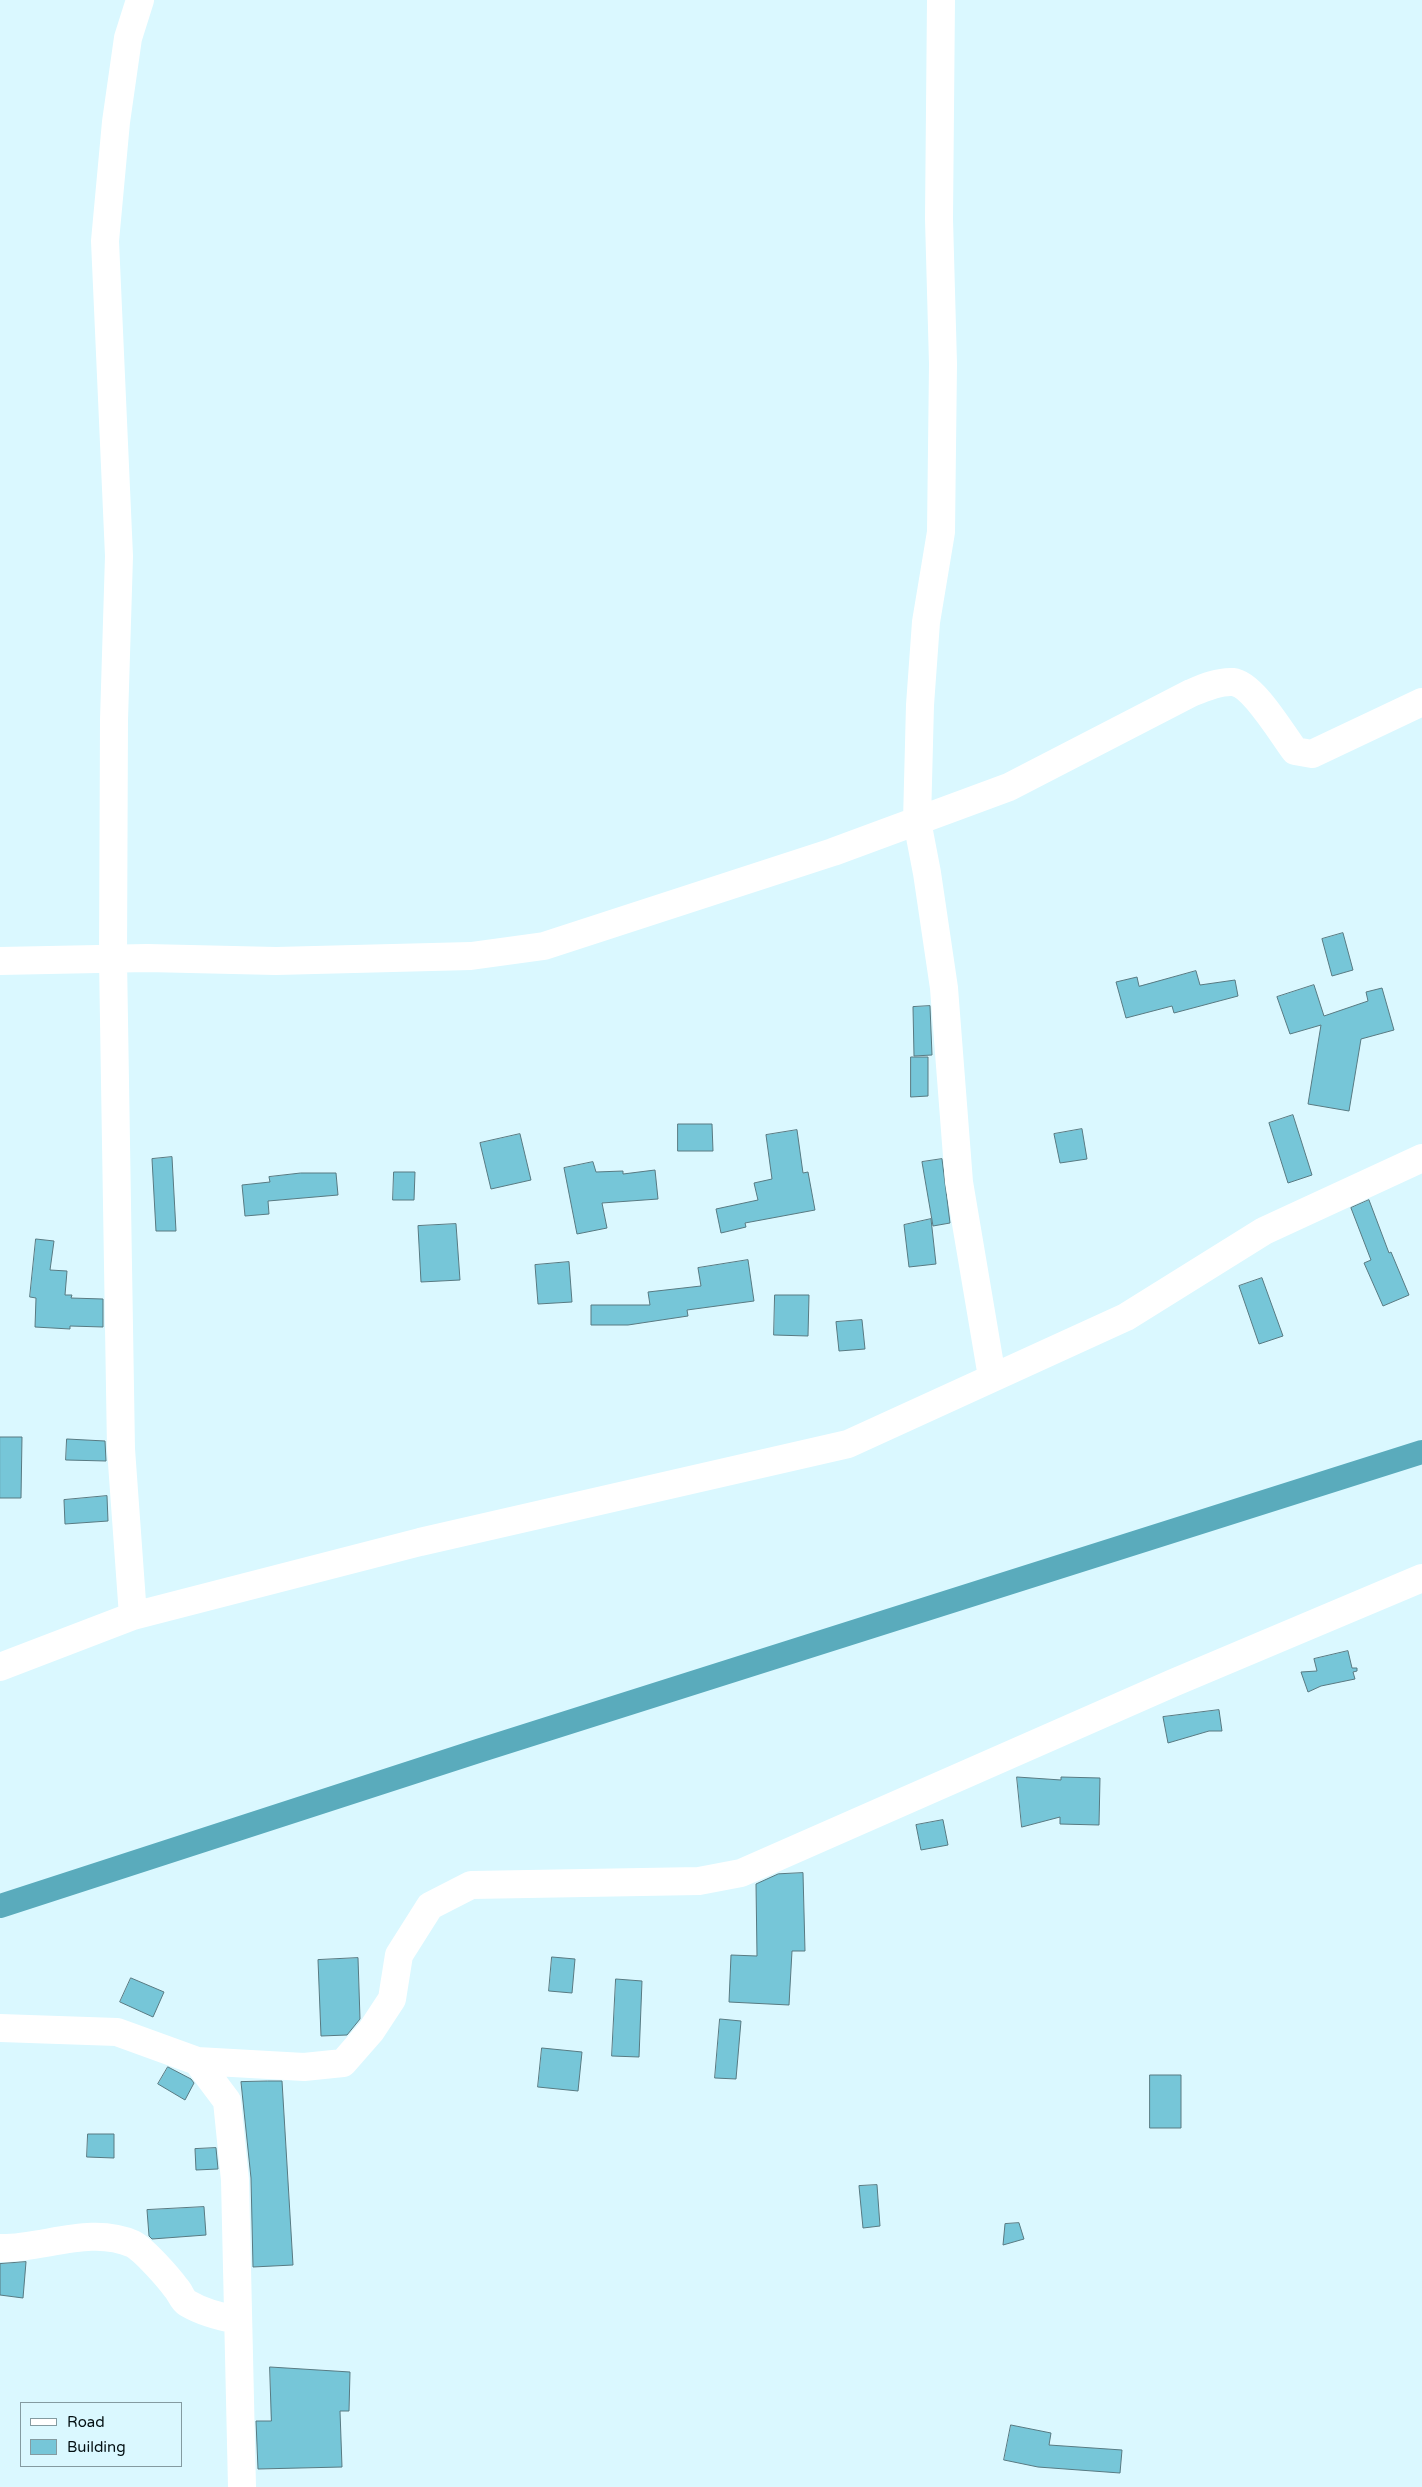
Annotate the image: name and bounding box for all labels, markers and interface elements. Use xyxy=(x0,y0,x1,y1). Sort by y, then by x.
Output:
legend xyxy=(20,2402,182,2467)
text: Road xyxy=(67,2413,105,2431)
text: Building xyxy=(67,2438,126,2456)

